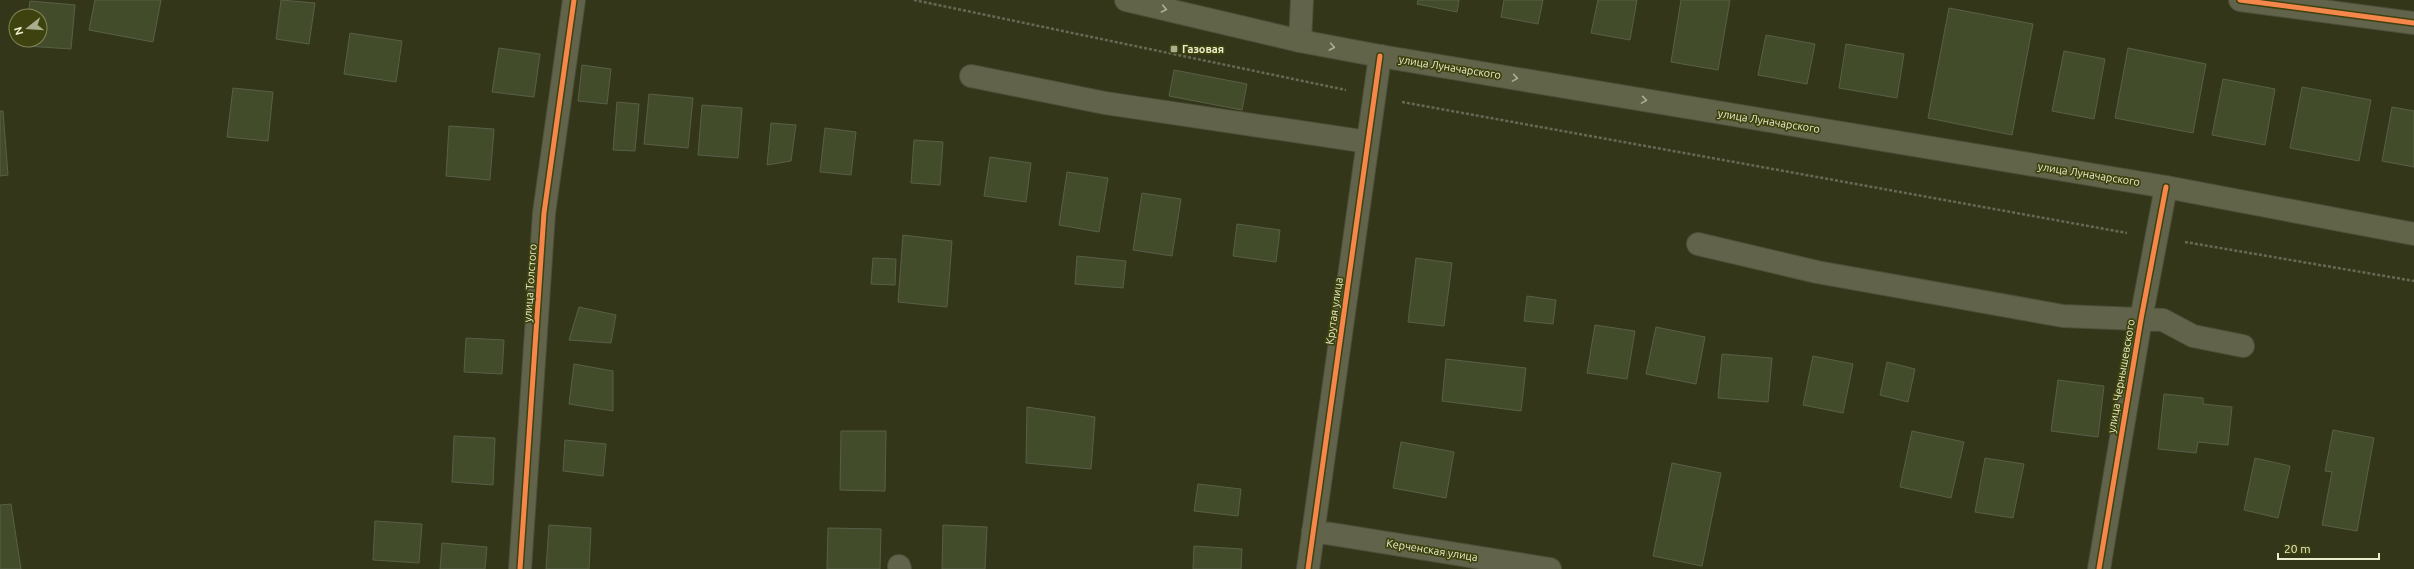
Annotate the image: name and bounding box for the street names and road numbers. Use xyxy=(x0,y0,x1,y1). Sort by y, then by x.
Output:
street label: улица Луначарского xyxy=(1398,53,1502,81)
street label: улица Луначарского xyxy=(1717,107,1821,135)
street label: улица Луначарского xyxy=(2037,160,2141,188)
street label: улица Толстого xyxy=(521,243,539,323)
street label: Крутая улица xyxy=(1323,277,1345,345)
street label: улица Чернышевского xyxy=(2105,318,2137,434)
street label: Керченская улица xyxy=(1385,537,1479,563)

